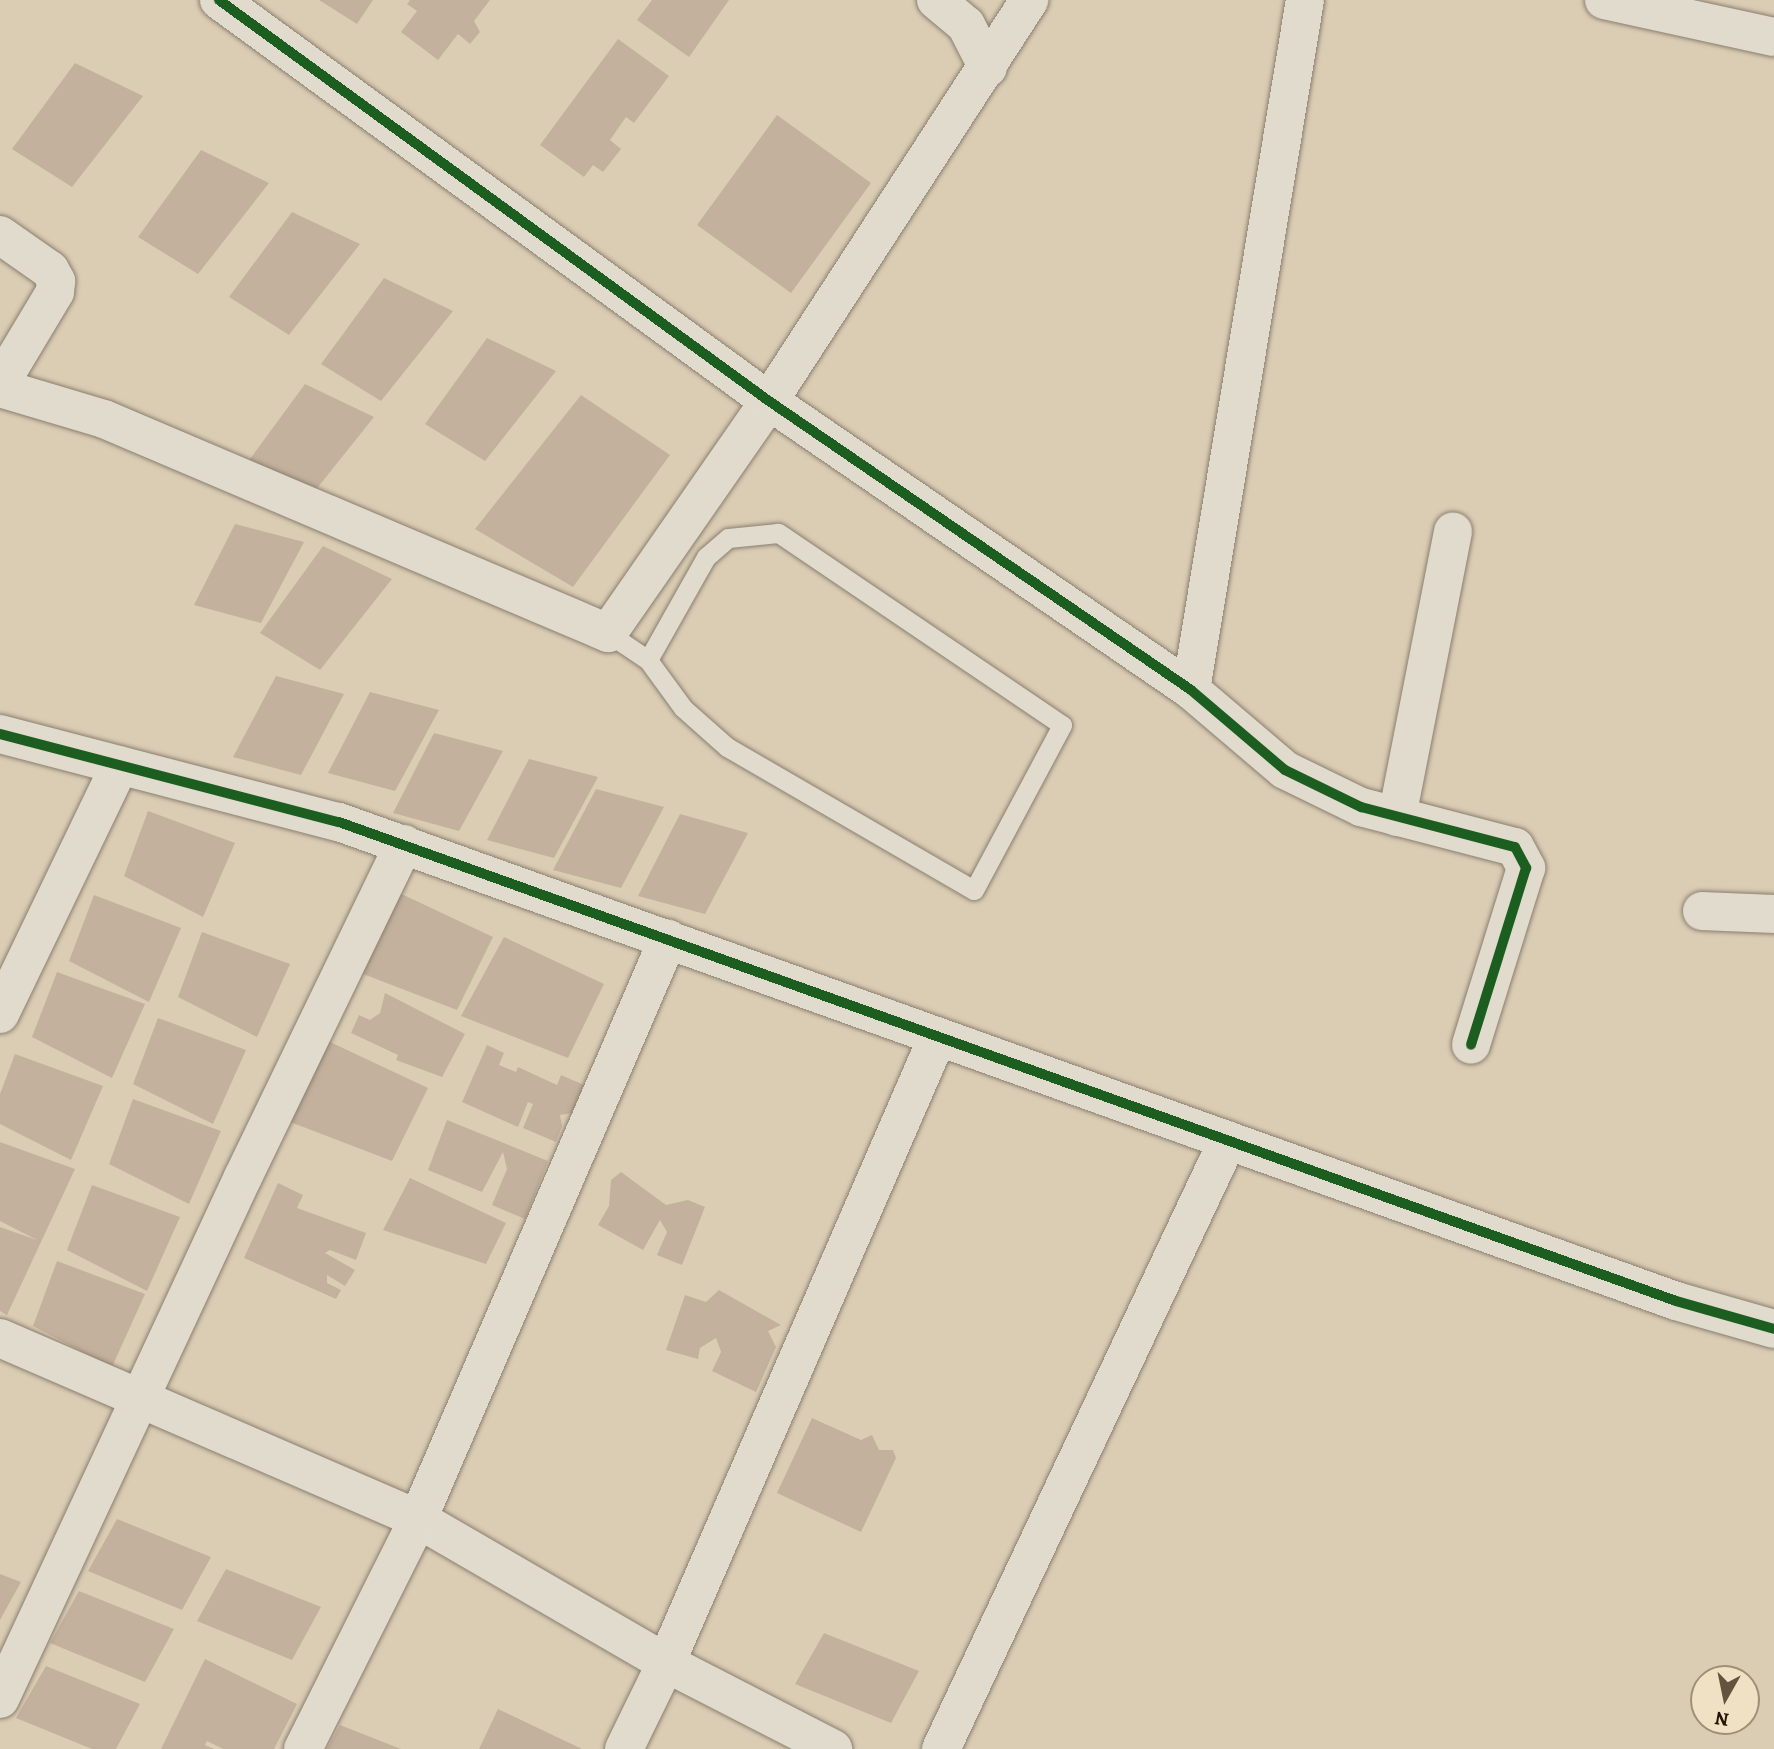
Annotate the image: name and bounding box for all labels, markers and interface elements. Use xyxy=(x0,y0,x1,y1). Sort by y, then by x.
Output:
north arrow xyxy=(1690,1665,1760,1735)
text: N xyxy=(1713,1705,1731,1733)

